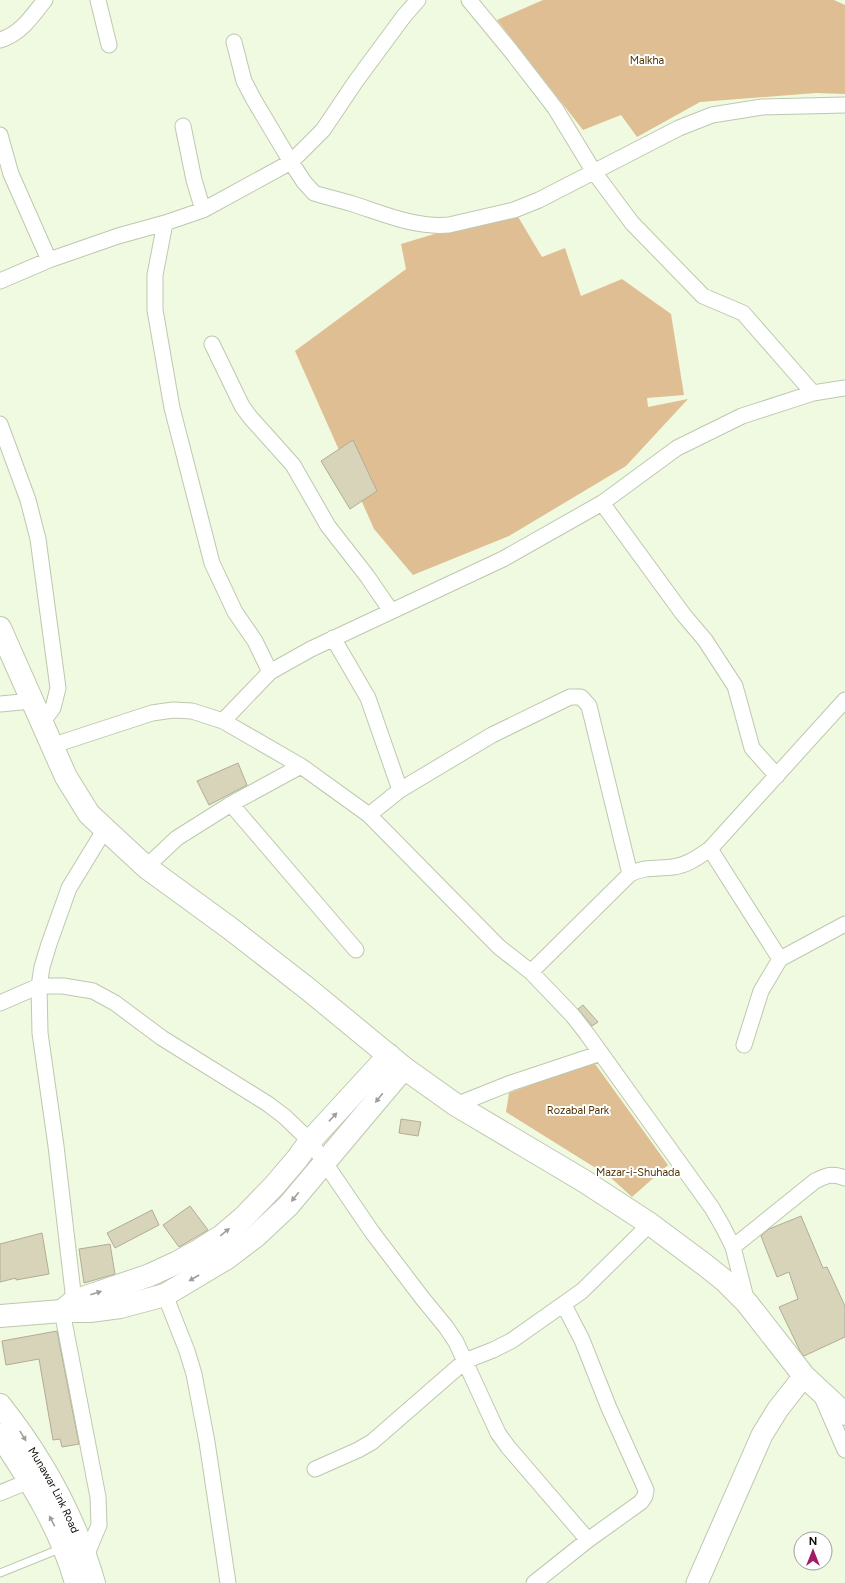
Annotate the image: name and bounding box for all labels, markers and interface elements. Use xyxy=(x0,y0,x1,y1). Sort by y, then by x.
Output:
park label: Malkha xyxy=(630,54,664,67)
one-way arrow xyxy=(374,1092,383,1103)
park label: Rozabal Park xyxy=(547,1104,610,1117)
one-way arrow xyxy=(328,1112,338,1122)
park label: Mazar-i-Shuhada xyxy=(596,1166,680,1179)
one-way arrow xyxy=(291,1192,299,1203)
one-way arrow xyxy=(220,1228,231,1236)
one-way arrow xyxy=(188,1274,200,1281)
one-way arrow xyxy=(90,1290,102,1296)
one-way arrow xyxy=(20,1430,27,1442)
street label: Munawar Link Road xyxy=(25,1445,82,1535)
one-way arrow xyxy=(49,1515,55,1527)
north arrow xyxy=(793,1531,833,1571)
text: N xyxy=(809,1535,817,1548)

